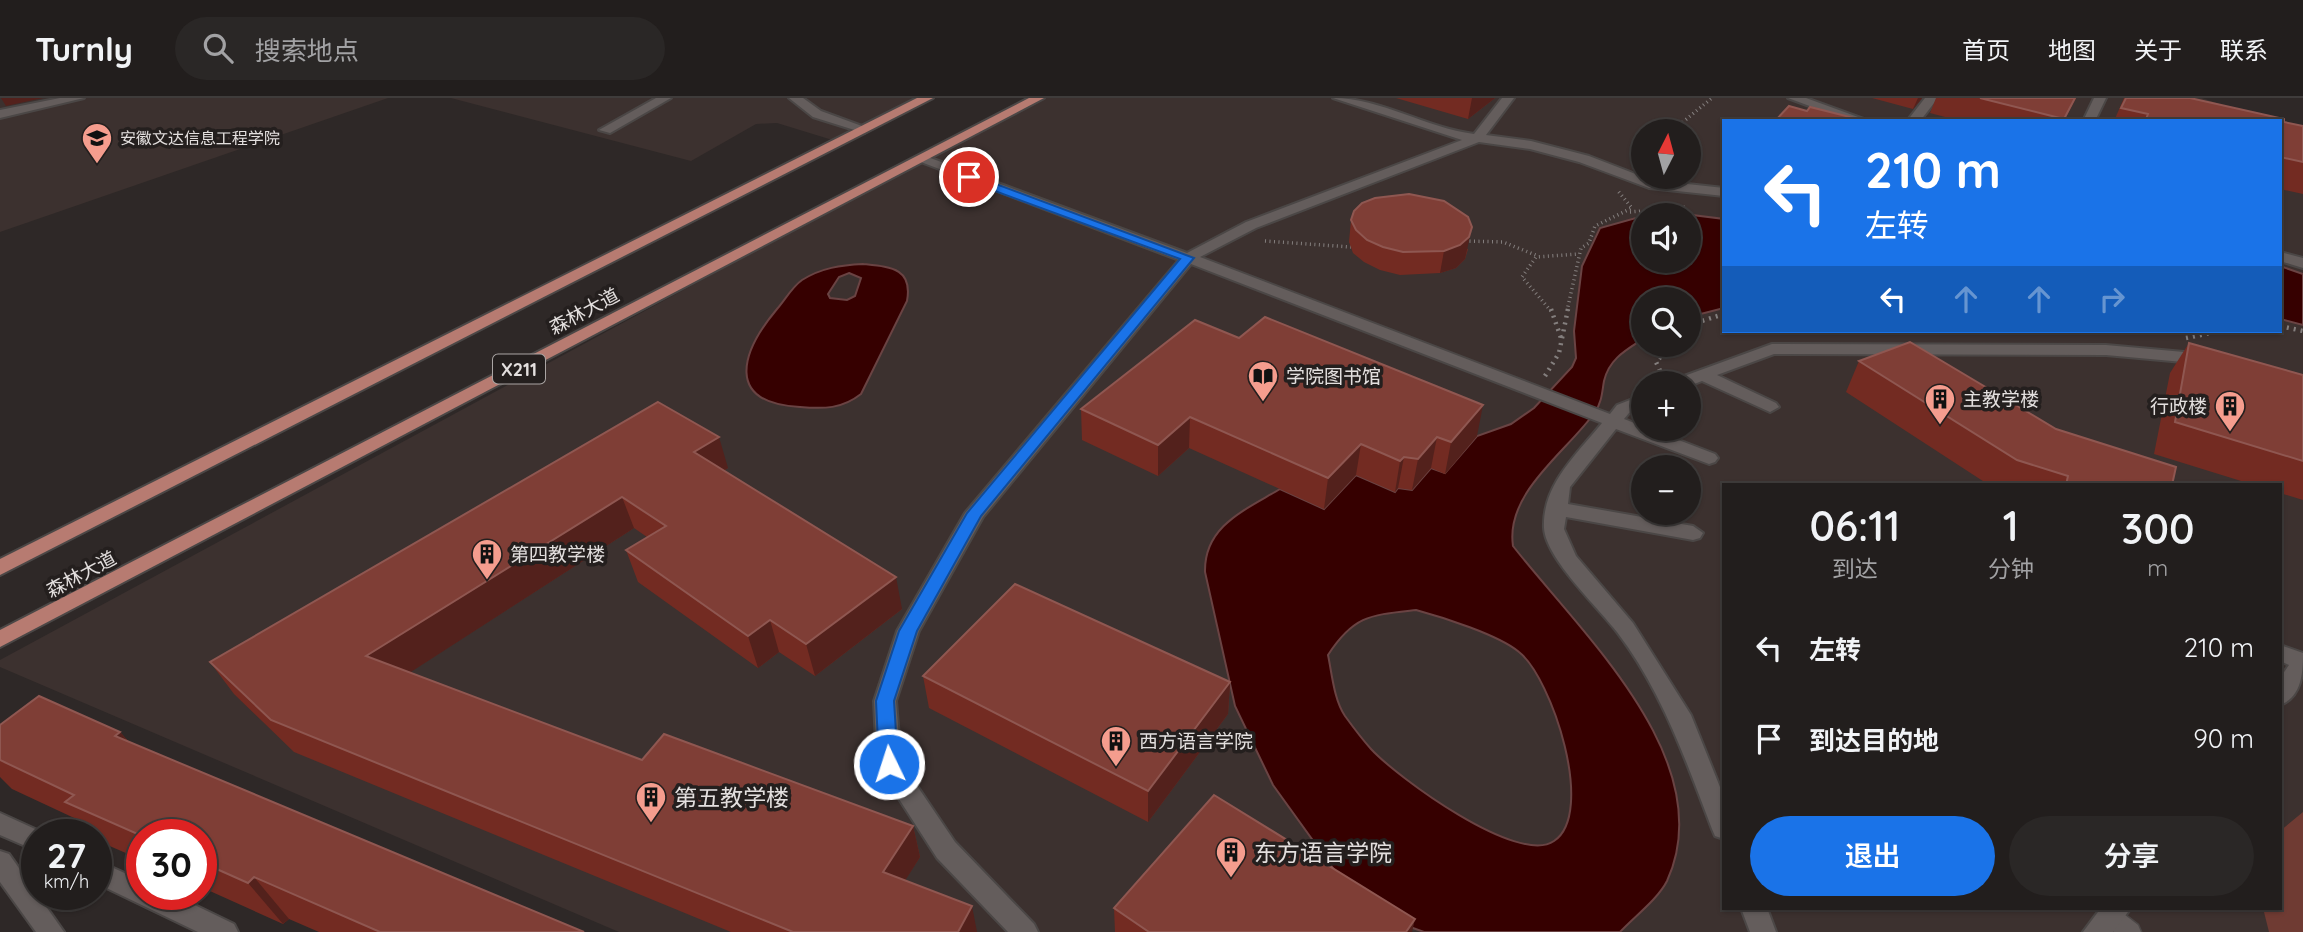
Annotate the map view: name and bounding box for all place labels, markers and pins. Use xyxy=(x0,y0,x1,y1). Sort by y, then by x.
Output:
school or university icon: 安徽文达信息工程学院 xyxy=(80,121,114,165)
place label: 安徽文达信息工程学院 xyxy=(120,128,280,148)
pin xyxy=(939,147,999,207)
library icon: 学院图书馆 xyxy=(1246,359,1280,403)
place label: 学院图书馆 xyxy=(1286,364,1381,388)
building icon: 主教学楼 xyxy=(1923,382,1957,426)
place label: 主教学楼 xyxy=(1963,387,2039,411)
building icon: 行政楼 xyxy=(2213,389,2247,433)
place label: 行政楼 xyxy=(2150,394,2207,418)
building icon: 第四教学楼 xyxy=(470,537,504,581)
place label: 第四教学楼 xyxy=(510,542,605,566)
building icon: 西方语言学院 xyxy=(1099,724,1133,768)
place label: 西方语言学院 xyxy=(1139,729,1253,753)
building icon: 第五教学楼 xyxy=(634,780,668,824)
place label: 第五教学楼 xyxy=(674,783,789,812)
building icon: 东方语言学院 xyxy=(1214,835,1248,879)
place label: 东方语言学院 xyxy=(1254,838,1392,867)

